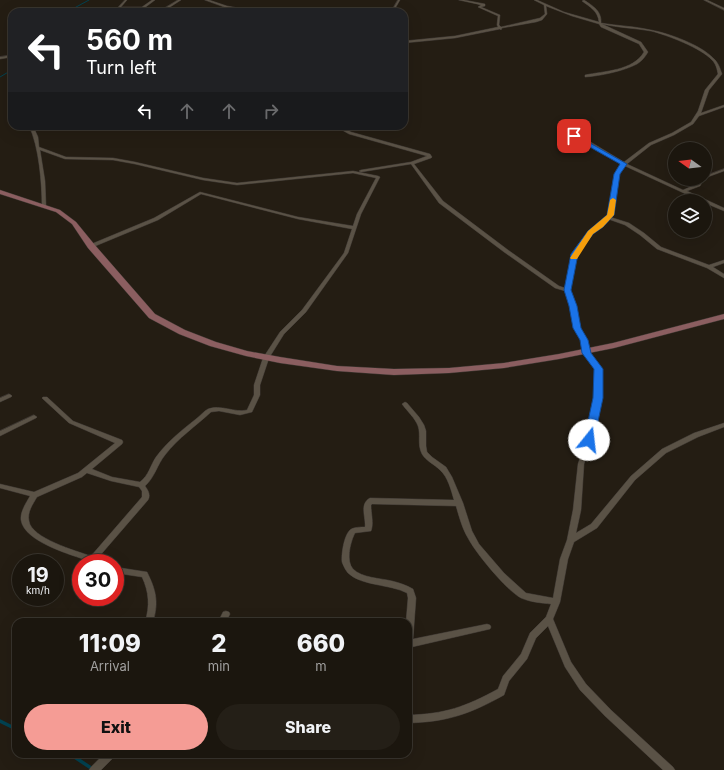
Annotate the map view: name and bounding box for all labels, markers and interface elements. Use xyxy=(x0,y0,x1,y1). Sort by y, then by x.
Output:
text: 560 m xyxy=(86,23,173,57)
icon: left xyxy=(20,24,72,76)
text: Turn left xyxy=(86,57,156,78)
icon: left xyxy=(134,100,156,122)
icon: ahead xyxy=(176,100,198,122)
icon: ahead xyxy=(218,100,240,122)
icon: right xyxy=(260,100,282,122)
pin xyxy=(557,119,591,153)
icon: arrive xyxy=(563,125,585,147)
north arrow xyxy=(668,142,712,186)
map controls xyxy=(668,142,712,238)
button: layers xyxy=(668,194,712,238)
position arrow xyxy=(568,419,610,461)
speed limit sign: 30 xyxy=(72,554,124,606)
text: 19 xyxy=(27,563,49,587)
text: km/h xyxy=(26,584,50,596)
text: 11:09 xyxy=(79,629,141,658)
text: 2 xyxy=(211,629,227,658)
text: 660 xyxy=(297,629,345,658)
text: Arrival xyxy=(90,658,130,674)
text: min xyxy=(208,658,230,674)
text: m xyxy=(315,658,327,674)
button: Exit xyxy=(24,704,208,750)
button: Share xyxy=(216,704,400,750)

